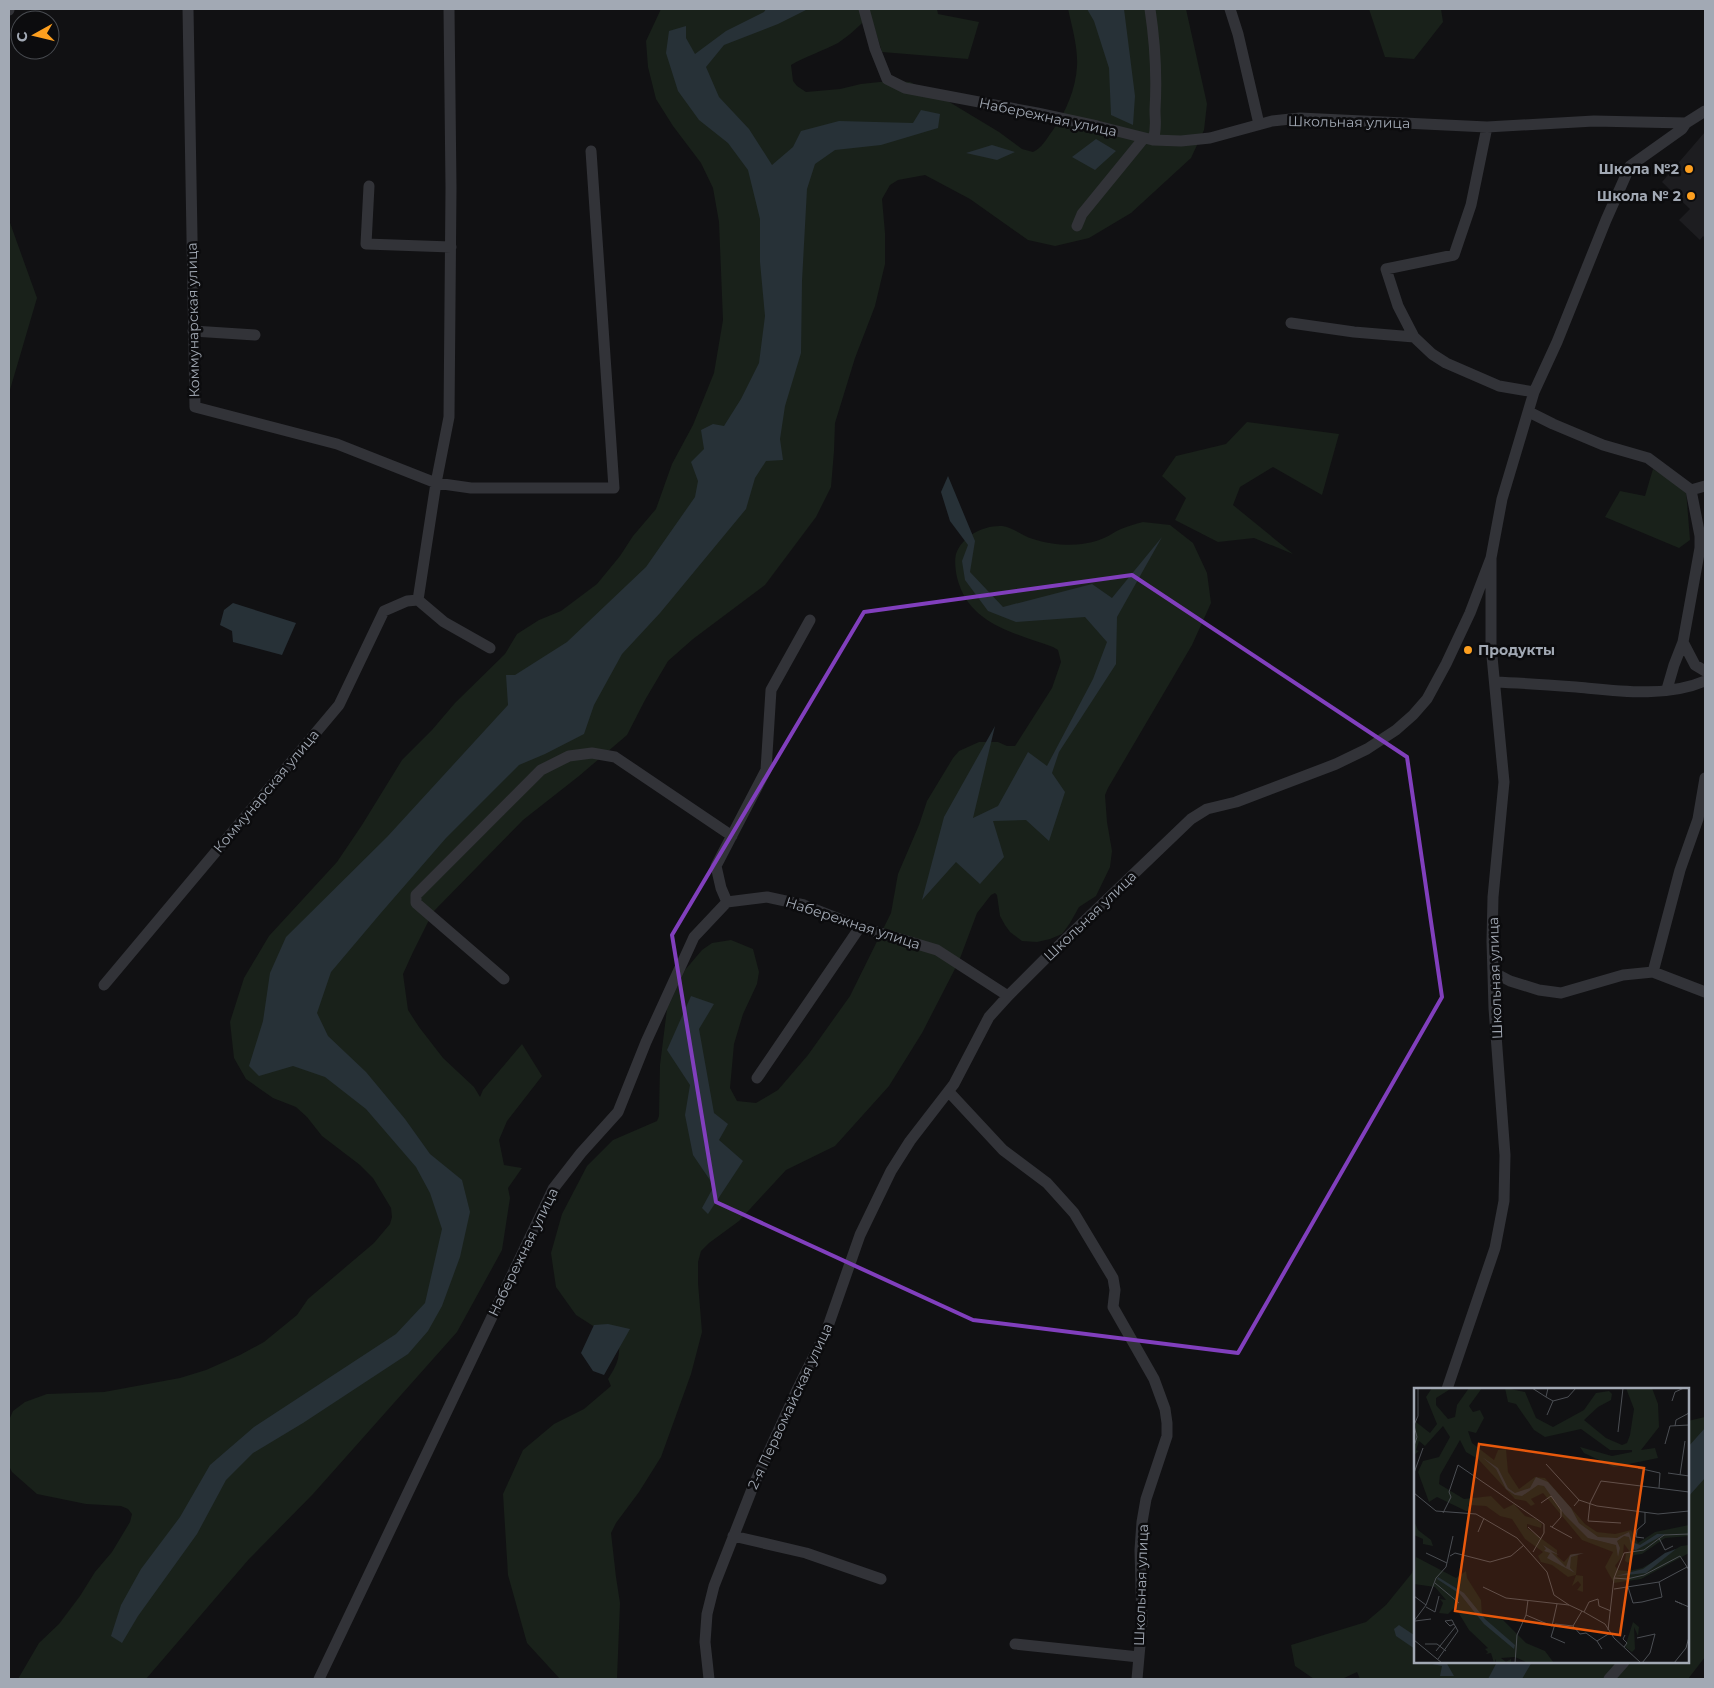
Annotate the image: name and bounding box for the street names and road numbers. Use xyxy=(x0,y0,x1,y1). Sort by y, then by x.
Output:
street label: Набережная улица xyxy=(977,94,1119,140)
street label: Школьная улица xyxy=(1288,112,1410,132)
street label: Коммунарская улица xyxy=(183,242,203,398)
street label: Коммунарская улица xyxy=(209,726,323,856)
street label: Школьная улица xyxy=(1040,867,1140,965)
street label: Набережная улица xyxy=(783,893,923,953)
street label: Школьная улица xyxy=(1484,917,1506,1039)
street label: Набережная улица xyxy=(484,1185,562,1319)
street label: 2-я Первомайская улица xyxy=(744,1320,836,1492)
street label: Школьная улица xyxy=(1130,1524,1152,1646)

